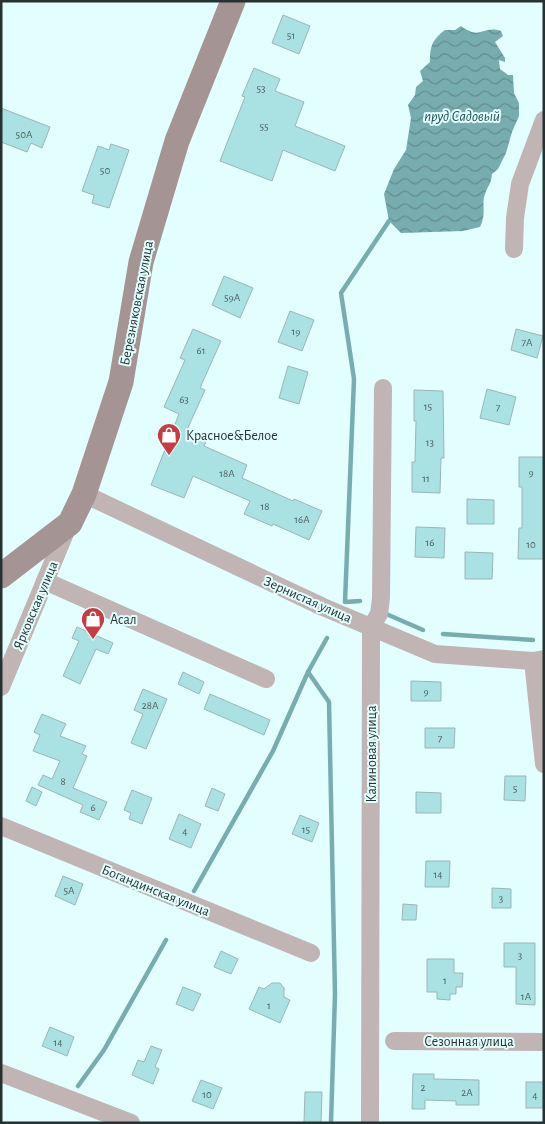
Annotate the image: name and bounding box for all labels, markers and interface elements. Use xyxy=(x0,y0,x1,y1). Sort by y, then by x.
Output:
house number: 51 xyxy=(287,30,295,41)
house number: 53 xyxy=(256,83,266,94)
water label: пруд Садовый xyxy=(424,109,500,124)
house number: 55 xyxy=(259,121,269,132)
house number: 50А xyxy=(16,129,33,140)
house number: 50 xyxy=(100,165,110,176)
street label: Березняковская улица xyxy=(118,239,156,367)
house number: 59А xyxy=(224,292,241,303)
house number: 19 xyxy=(292,326,300,337)
house number: 7А xyxy=(521,337,533,348)
house number: 61 xyxy=(197,345,205,356)
house number: 63 xyxy=(179,394,189,405)
house number: 15 xyxy=(424,401,433,412)
house number: 7 xyxy=(496,402,501,413)
shop icon: Красное&Белое xyxy=(156,422,182,456)
place label: Красное&Белое xyxy=(186,429,278,443)
house number: 13 xyxy=(426,437,435,448)
house number: 9 xyxy=(528,467,534,478)
house number: 18А xyxy=(219,468,235,479)
house number: 11 xyxy=(422,473,430,484)
house number: 18 xyxy=(261,501,270,512)
house number: 16А xyxy=(294,514,310,525)
house number: 16 xyxy=(426,537,434,548)
house number: 10 xyxy=(526,539,536,550)
street label: Ярковская улица xyxy=(11,559,61,652)
street label: Зернистая улица xyxy=(262,574,354,626)
shop icon: Асал xyxy=(80,606,106,640)
place label: Асал xyxy=(110,613,136,627)
house number: 9 xyxy=(423,686,429,697)
house number: 28А xyxy=(142,700,159,711)
street label: Калиновая улица xyxy=(365,705,379,803)
house number: 7 xyxy=(438,733,443,744)
house number: 8 xyxy=(60,776,66,787)
house number: 5 xyxy=(513,783,518,794)
house number: 6 xyxy=(90,802,96,813)
house number: 15 xyxy=(302,824,311,835)
house number: 4 xyxy=(182,826,188,837)
street label: Богандинская улица xyxy=(100,863,212,919)
house number: 14 xyxy=(433,869,443,880)
house number: 5А xyxy=(63,885,75,896)
house number: 3 xyxy=(499,893,504,904)
house number: 3 xyxy=(518,950,523,961)
house number: 1 xyxy=(443,975,447,986)
house number: 1А xyxy=(521,991,532,1002)
house number: 1 xyxy=(267,1000,271,1011)
street label: Сезонная улица xyxy=(424,1035,514,1049)
house number: 14 xyxy=(53,1037,63,1048)
house number: 2 xyxy=(420,1082,426,1093)
house number: 2А xyxy=(461,1087,473,1098)
house number: 10 xyxy=(202,1089,212,1100)
house number: 4 xyxy=(532,1090,538,1101)

